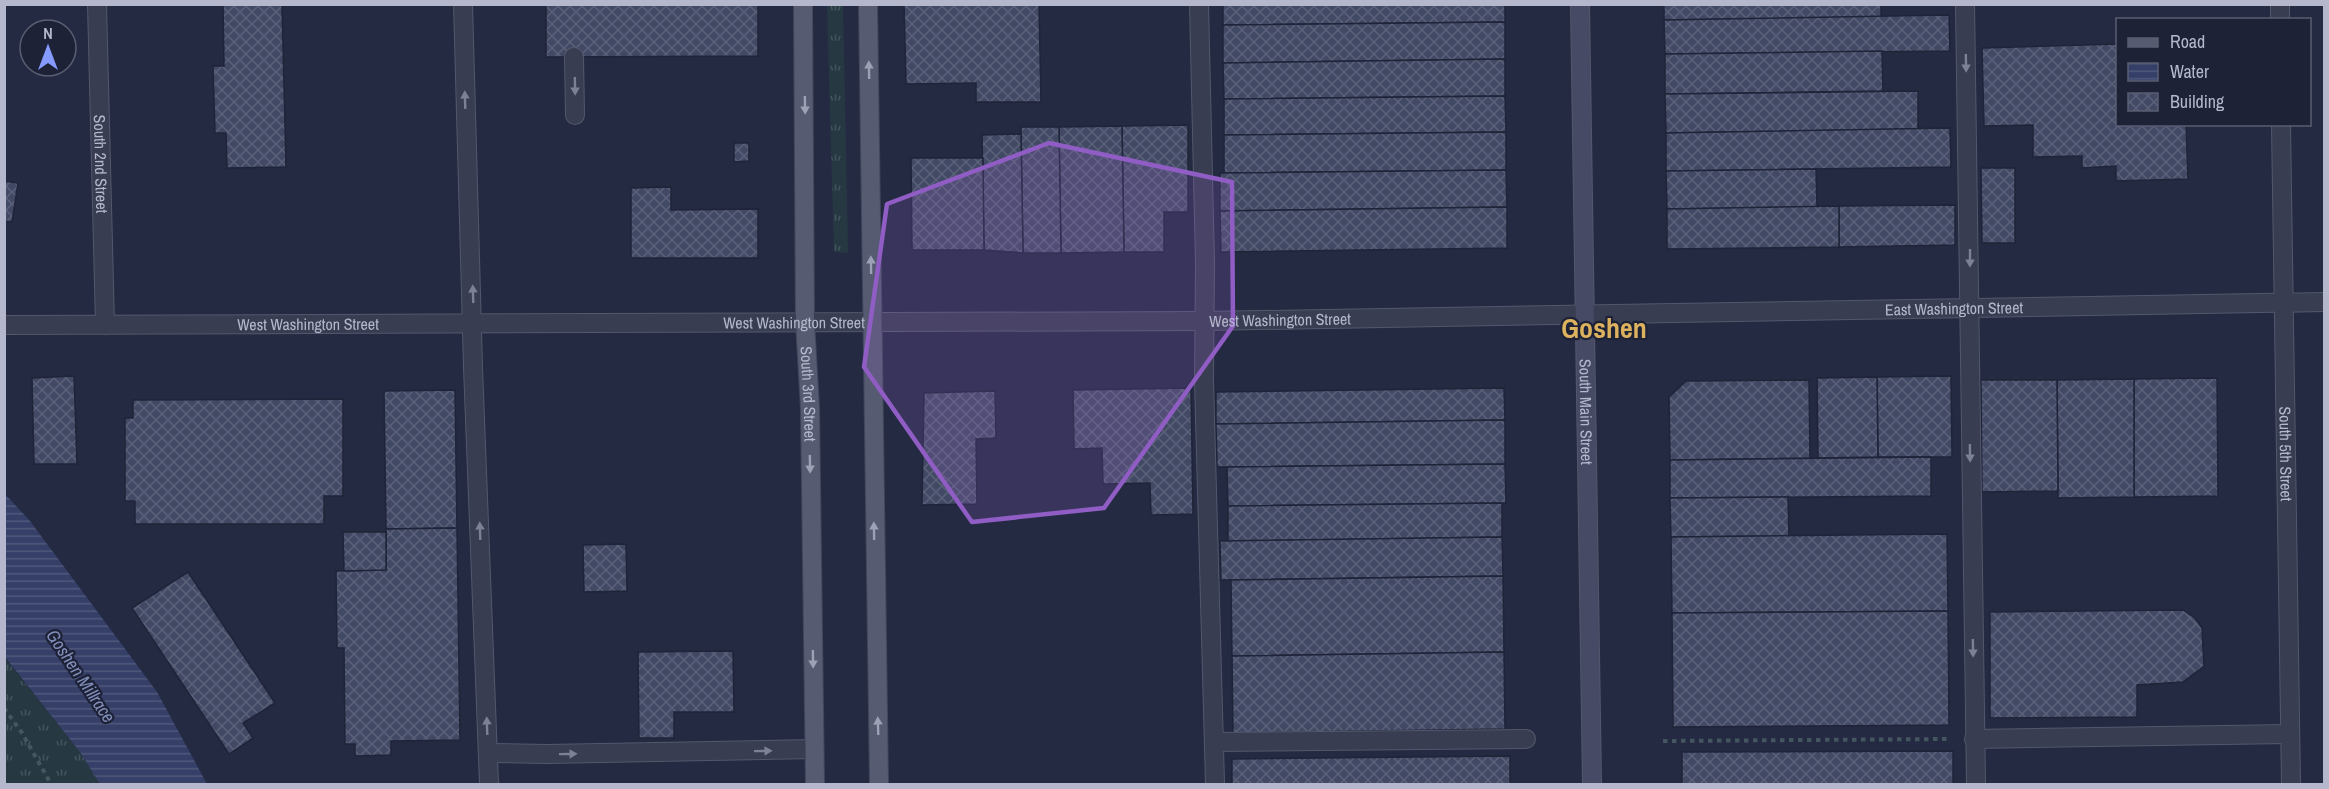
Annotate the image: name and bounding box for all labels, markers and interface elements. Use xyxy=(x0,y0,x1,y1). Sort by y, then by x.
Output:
north arrow xyxy=(18,18,78,78)
legend xyxy=(2116,18,2311,126)
text: N xyxy=(43,22,53,44)
text: Road xyxy=(2170,29,2205,54)
one-way arrow xyxy=(1962,53,1971,72)
text: Water xyxy=(2170,59,2209,84)
one-way arrow xyxy=(864,61,874,80)
one-way arrow xyxy=(570,76,580,95)
text: Building xyxy=(2170,89,2225,114)
one-way arrow xyxy=(460,90,470,109)
one-way arrow xyxy=(800,95,810,114)
street label: South 2nd Street xyxy=(89,114,113,214)
one-way arrow xyxy=(1965,248,1975,267)
one-way arrow xyxy=(866,256,876,275)
one-way arrow xyxy=(468,285,477,304)
street label: East Washington Street xyxy=(1885,296,2024,320)
street label: West Washington Street xyxy=(1209,308,1351,332)
district label: Goshen xyxy=(1561,309,1647,347)
street label: West Washington Street xyxy=(723,311,865,334)
street label: West Washington Street xyxy=(237,313,379,335)
street label: South 3rd Street xyxy=(795,345,821,442)
street label: South Main Street xyxy=(1574,359,1598,465)
street label: South 5th Street xyxy=(2274,406,2298,502)
one-way arrow xyxy=(1965,443,1975,462)
one-way arrow xyxy=(805,455,815,474)
one-way arrow xyxy=(475,522,484,541)
one-way arrow xyxy=(869,522,879,541)
water label: Goshen Millrace xyxy=(41,624,121,728)
one-way arrow xyxy=(1968,638,1978,657)
one-way arrow xyxy=(808,650,818,669)
one-way arrow xyxy=(483,717,492,736)
one-way arrow xyxy=(873,717,882,736)
one-way arrow xyxy=(753,746,772,755)
one-way arrow xyxy=(558,749,577,759)

